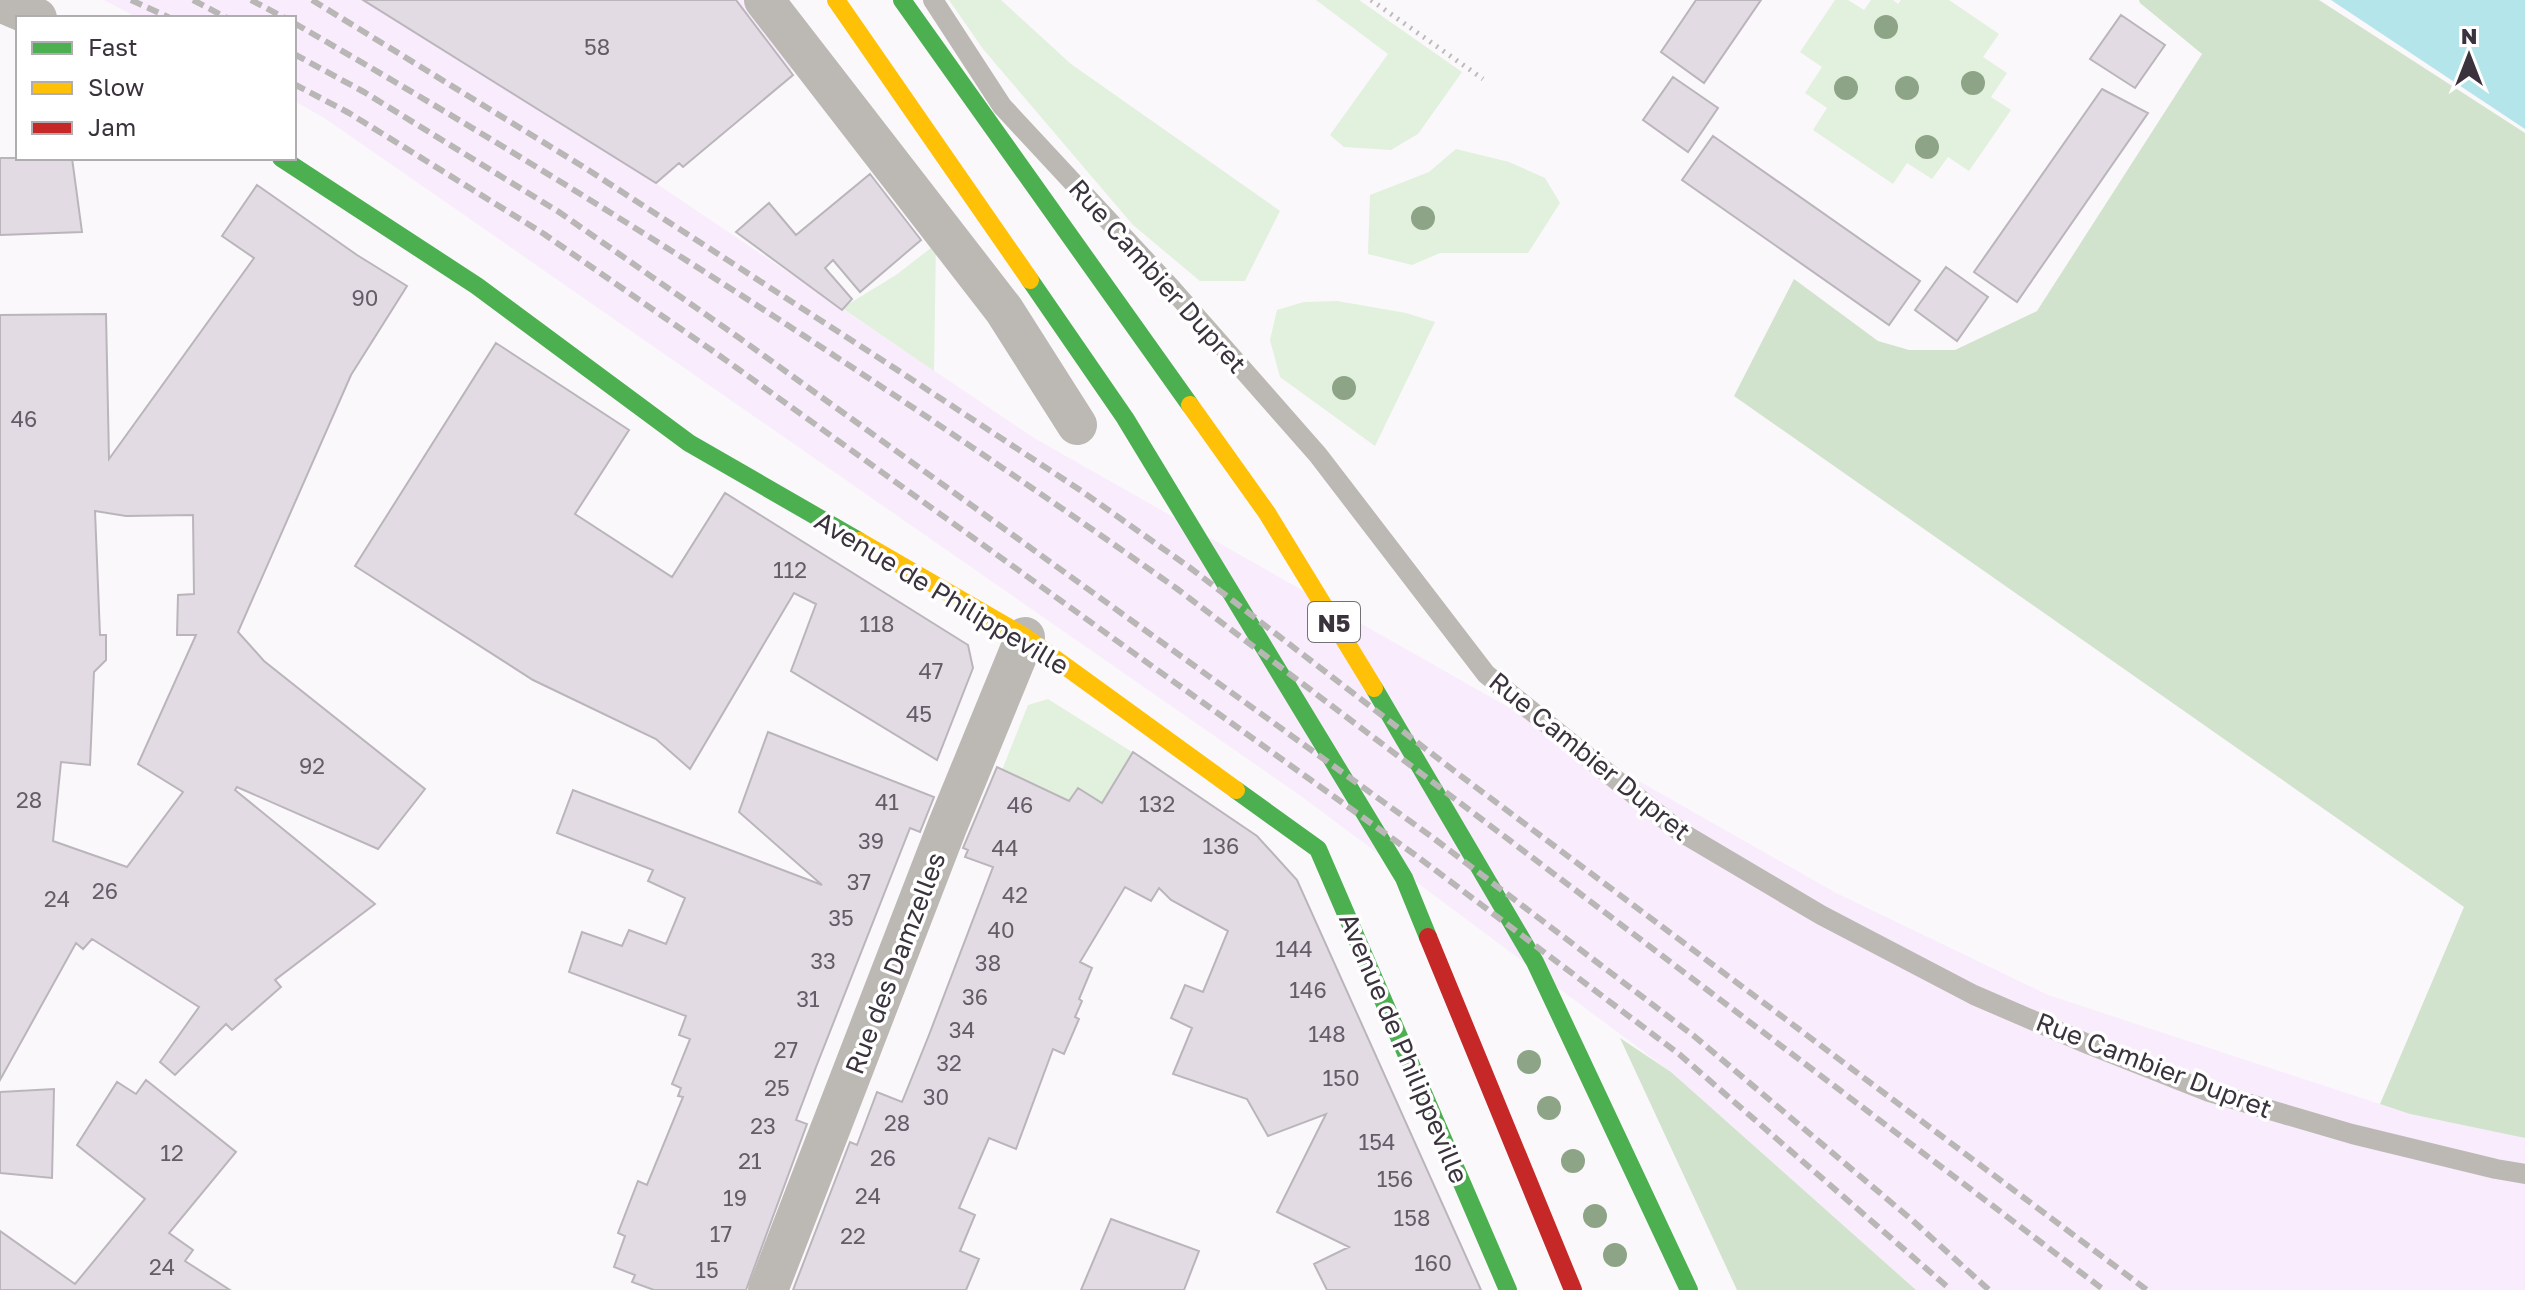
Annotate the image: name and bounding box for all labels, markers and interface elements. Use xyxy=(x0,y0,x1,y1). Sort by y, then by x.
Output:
legend xyxy=(16,16,296,160)
north arrow xyxy=(2429,16,2509,96)
text: N xyxy=(2461,22,2477,49)
text: Fast xyxy=(88,32,138,61)
house number: 58 xyxy=(584,33,610,60)
text: Slow xyxy=(88,72,144,101)
text: Jam xyxy=(88,112,136,141)
street label: Rue Cambier Dupret xyxy=(1063,173,1253,379)
house number: 90 xyxy=(352,284,378,311)
house number: 46 xyxy=(11,405,37,432)
street label: Avenue de Philippeville xyxy=(809,505,1075,681)
house number: 112 xyxy=(773,556,807,583)
road number: N5 xyxy=(1308,602,1360,642)
house number: 118 xyxy=(860,610,894,637)
house number: 47 xyxy=(918,657,944,684)
street label: Rue Cambier Dupret xyxy=(1483,665,1697,847)
house number: 45 xyxy=(906,700,932,727)
house number: 92 xyxy=(299,752,325,779)
house number: 28 xyxy=(16,786,42,813)
house number: 41 xyxy=(875,788,899,815)
house number: 132 xyxy=(1139,790,1175,817)
house number: 46 xyxy=(1007,791,1033,818)
house number: 39 xyxy=(858,827,884,854)
house number: 136 xyxy=(1203,832,1239,859)
house number: 44 xyxy=(992,834,1018,861)
street label: Rue des Damzelles xyxy=(838,848,952,1078)
house number: 37 xyxy=(847,868,871,895)
house number: 26 xyxy=(92,877,118,904)
house number: 42 xyxy=(1002,881,1028,908)
house number: 24 xyxy=(44,885,70,912)
house number: 35 xyxy=(828,904,854,931)
street label: Avenue de Philippeville xyxy=(1333,908,1475,1188)
house number: 40 xyxy=(987,916,1015,943)
house number: 144 xyxy=(1275,935,1313,962)
house number: 33 xyxy=(810,947,836,974)
house number: 38 xyxy=(975,949,1001,976)
house number: 146 xyxy=(1289,976,1327,1003)
house number: 36 xyxy=(962,983,988,1010)
house number: 31 xyxy=(796,985,820,1012)
street label: Rue Cambier Dupret xyxy=(2032,1006,2276,1124)
house number: 34 xyxy=(949,1016,975,1043)
house number: 148 xyxy=(1308,1020,1346,1047)
house number: 27 xyxy=(774,1036,798,1063)
house number: 32 xyxy=(936,1049,962,1076)
house number: 150 xyxy=(1322,1064,1360,1091)
house number: 25 xyxy=(764,1074,790,1101)
house number: 30 xyxy=(923,1083,949,1110)
house number: 28 xyxy=(884,1109,910,1136)
house number: 23 xyxy=(750,1112,776,1139)
house number: 154 xyxy=(1359,1128,1395,1155)
house number: 12 xyxy=(160,1139,184,1166)
house number: 26 xyxy=(870,1144,896,1171)
house number: 21 xyxy=(738,1147,762,1174)
house number: 156 xyxy=(1377,1165,1413,1192)
house number: 24 xyxy=(855,1182,881,1209)
house number: 19 xyxy=(723,1184,747,1211)
house number: 158 xyxy=(1394,1204,1430,1231)
house number: 17 xyxy=(710,1220,732,1247)
house number: 22 xyxy=(840,1222,866,1249)
house number: 160 xyxy=(1414,1249,1452,1276)
house number: 24 xyxy=(149,1253,175,1280)
house number: 15 xyxy=(695,1256,719,1283)

